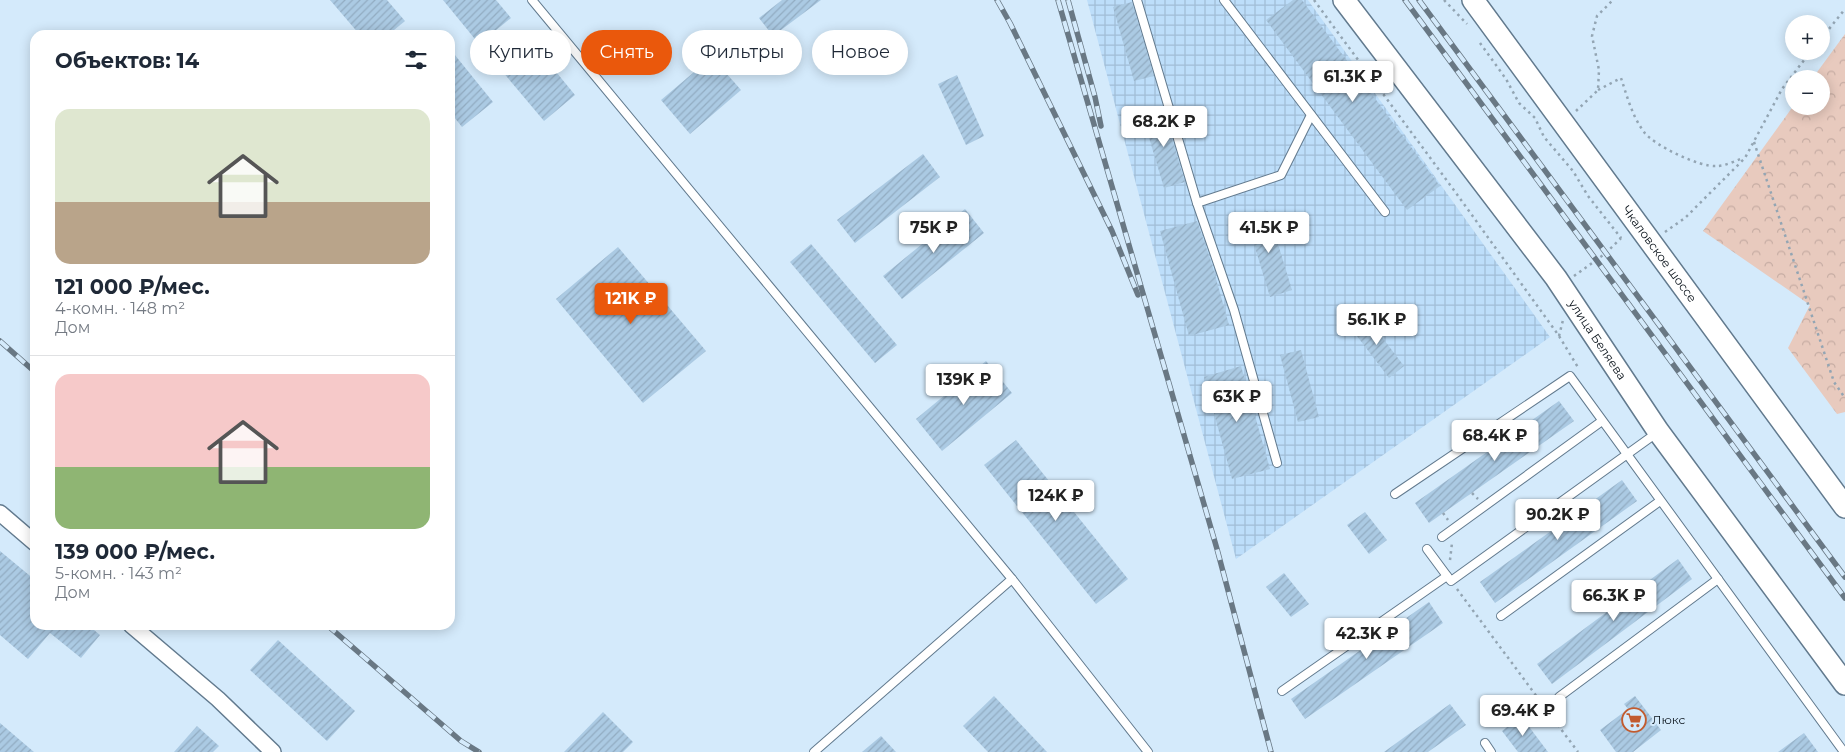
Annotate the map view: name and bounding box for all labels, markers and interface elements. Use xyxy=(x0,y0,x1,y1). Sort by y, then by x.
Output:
map controls xyxy=(1785,15,1830,115)
button: + xyxy=(1785,15,1830,60)
chip: Купить xyxy=(470,30,571,75)
chip: Снять xyxy=(581,30,672,75)
chip: Фильтры xyxy=(682,30,802,75)
chip: Новое xyxy=(812,30,908,75)
icon: filters xyxy=(402,46,430,74)
text: Объектов: 14 xyxy=(55,48,199,73)
pin: 61.3K ₽ xyxy=(1307,61,1399,103)
text: 61.3K ₽ xyxy=(1323,67,1383,86)
button: − xyxy=(1785,70,1830,115)
pin: 68.2K ₽ xyxy=(1118,106,1210,148)
text: 68.2K ₽ xyxy=(1132,112,1196,131)
icon: home xyxy=(198,141,288,231)
street label: Чкаловское шоссе xyxy=(1619,202,1700,305)
pin: 75K ₽ xyxy=(899,212,969,254)
pin: 41.5K ₽ xyxy=(1223,212,1315,254)
text: 75K ₽ xyxy=(910,218,958,237)
text: 41.5K ₽ xyxy=(1239,218,1299,237)
text: 121 000 ₽/мес. xyxy=(55,274,210,299)
pin: 121K ₽ xyxy=(590,282,672,325)
text: 121K ₽ xyxy=(606,289,656,308)
street label: улица Беляева xyxy=(1565,296,1630,383)
text: 4-комн. · 148 m² xyxy=(55,299,185,318)
pin: 56.1K ₽ xyxy=(1331,304,1423,346)
text: 56.1K ₽ xyxy=(1348,310,1406,329)
text: Дом xyxy=(55,318,90,337)
pin: 139K ₽ xyxy=(923,364,1005,406)
text: 139K ₽ xyxy=(937,370,991,389)
pin: 63K ₽ xyxy=(1202,380,1272,423)
text: 63K ₽ xyxy=(1213,387,1261,406)
icon: home xyxy=(198,407,288,497)
pin: 68.4K ₽ xyxy=(1449,420,1541,462)
text: 68.4K ₽ xyxy=(1463,426,1527,445)
pin: 124K ₽ xyxy=(1015,480,1097,522)
text: 124K ₽ xyxy=(1028,486,1084,505)
pin: 90.2K ₽ xyxy=(1512,498,1604,541)
text: 90.2K ₽ xyxy=(1526,505,1590,524)
text: 139 000 ₽/мес. xyxy=(55,539,215,564)
text: 5-комн. · 143 m² xyxy=(55,564,182,583)
pin: 66.3K ₽ xyxy=(1568,580,1660,622)
text: Дом xyxy=(55,583,90,602)
text: 66.3K ₽ xyxy=(1582,586,1646,605)
pin: 42.3K ₽ xyxy=(1321,618,1413,660)
text: 42.3K ₽ xyxy=(1335,624,1399,643)
pin: 69.4K ₽ xyxy=(1477,694,1569,737)
text: 69.4K ₽ xyxy=(1491,701,1555,720)
supermarket icon: Люкс xyxy=(1621,707,1647,733)
place label: Люкс xyxy=(1652,712,1686,727)

